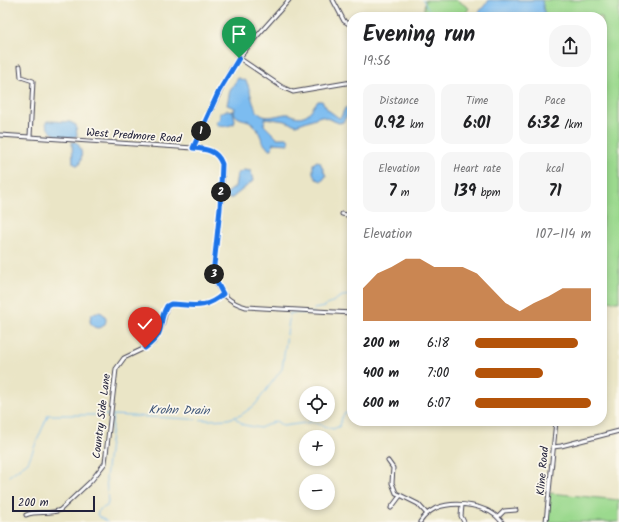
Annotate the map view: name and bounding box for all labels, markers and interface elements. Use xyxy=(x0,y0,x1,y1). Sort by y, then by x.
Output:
pin xyxy=(222,17,256,58)
text: Evening run xyxy=(363,18,475,53)
icon: arrive xyxy=(228,23,250,45)
button: share xyxy=(549,25,591,67)
text: 19:56 xyxy=(363,51,391,72)
text: Distance xyxy=(379,92,419,110)
text: Time xyxy=(466,92,488,110)
text: Pace xyxy=(545,92,565,110)
text: 0.92 xyxy=(374,110,405,137)
text: 6:01 xyxy=(463,110,491,137)
text: 6:32 xyxy=(528,110,560,137)
text: km xyxy=(405,116,424,134)
text: /km xyxy=(560,116,582,134)
pin: 1 xyxy=(191,121,211,141)
text: 1 xyxy=(199,122,203,140)
street label: West Predmore Road xyxy=(86,124,183,148)
text: Elevation xyxy=(378,160,420,178)
text: Heart rate xyxy=(453,160,501,178)
text: kcal xyxy=(546,160,564,178)
text: 7 xyxy=(388,178,396,205)
text: 139 xyxy=(453,178,476,205)
text: 71 xyxy=(548,178,562,205)
pin: 2 xyxy=(211,182,231,202)
text: 2 xyxy=(218,183,224,201)
text: m xyxy=(396,184,410,202)
text: bpm xyxy=(476,184,501,202)
text: Elevation xyxy=(363,224,412,245)
text: 107–114 m xyxy=(536,224,591,245)
pin: 3 xyxy=(204,264,224,284)
text: 3 xyxy=(211,265,217,283)
pin xyxy=(128,307,162,348)
icon: check xyxy=(134,313,156,335)
text: 200 m xyxy=(363,333,400,354)
text: 6:18 xyxy=(427,333,449,354)
text: 400 m xyxy=(363,363,399,384)
text: 7:00 xyxy=(427,363,449,384)
street label: Country Side Lane xyxy=(88,373,116,460)
map controls xyxy=(299,386,335,510)
button: locate xyxy=(299,386,335,422)
text: 600 m xyxy=(363,393,399,414)
text: 6:07 xyxy=(427,393,450,414)
water label: Krohn Drain xyxy=(148,400,211,421)
button: + xyxy=(299,430,335,466)
street label: Kline Road xyxy=(532,445,554,496)
button: − xyxy=(299,474,335,510)
scale bar xyxy=(12,494,95,513)
text: 200 m xyxy=(18,494,49,512)

